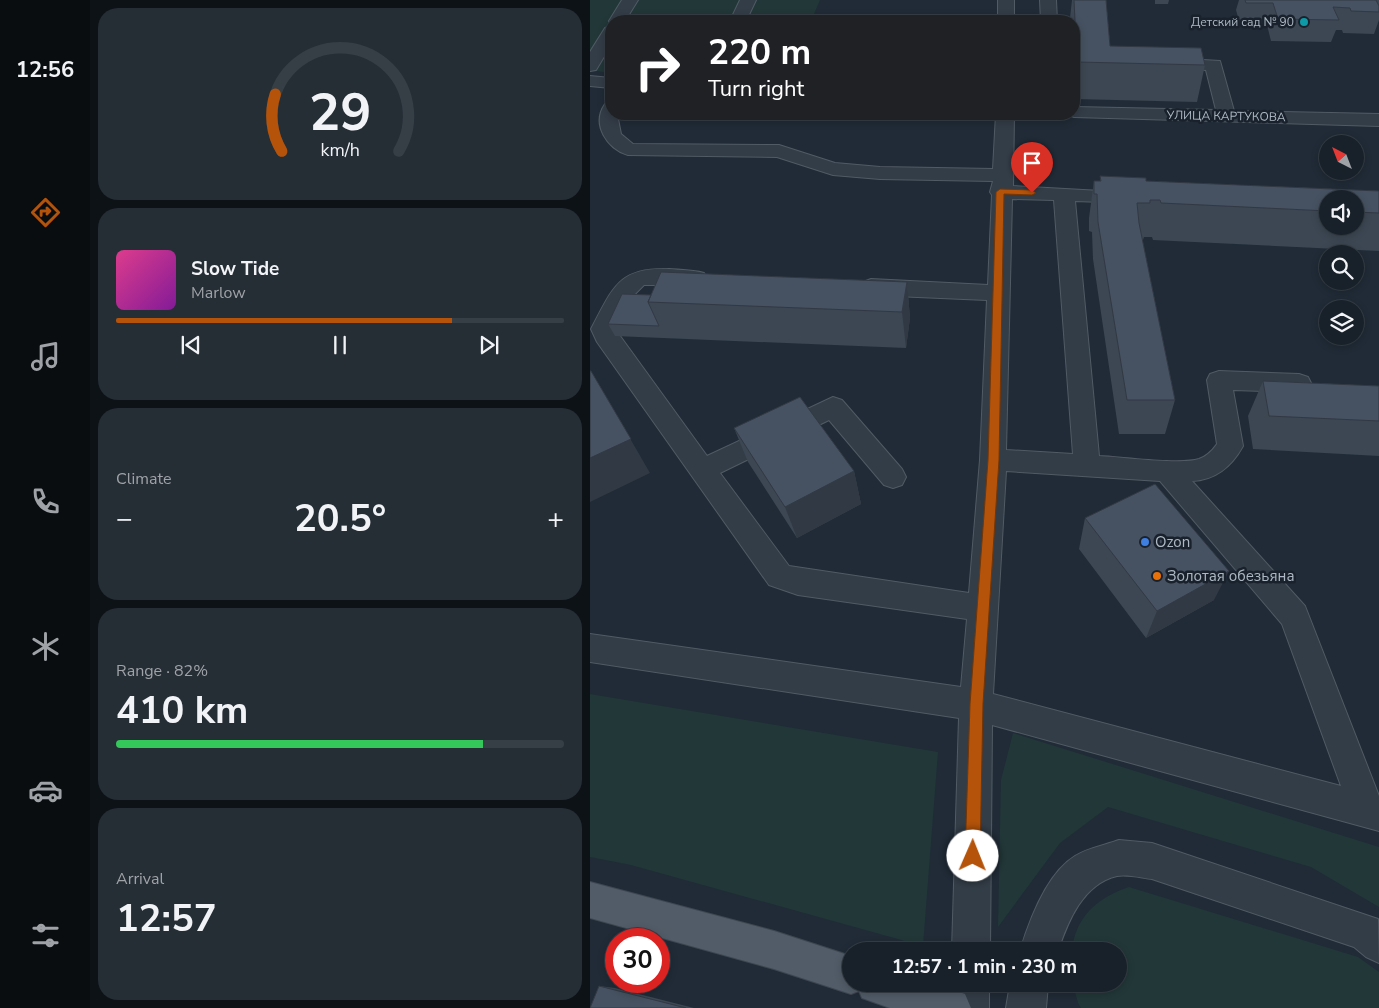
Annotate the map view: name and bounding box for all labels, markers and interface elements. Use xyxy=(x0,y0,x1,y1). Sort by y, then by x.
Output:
place label: Детский сад № 90 xyxy=(1191,14,1294,30)
marker: Детский сад № 90 xyxy=(1298,16,1310,28)
text: 220 m xyxy=(708,29,811,76)
icon: right xyxy=(625,35,690,100)
text: 12:56 xyxy=(16,55,74,85)
text: Turn right xyxy=(708,74,804,104)
text: 29 xyxy=(309,77,371,148)
street label: УЛИЦА КАРТУКОВА xyxy=(1165,107,1286,125)
north arrow xyxy=(1319,135,1364,180)
map controls xyxy=(1319,135,1364,345)
text: km/h xyxy=(320,138,360,162)
pin xyxy=(1011,142,1053,193)
icon: arrive xyxy=(1018,149,1046,177)
button: sound xyxy=(1319,190,1364,235)
icon: directions xyxy=(28,195,63,230)
button: search xyxy=(1319,245,1364,290)
text: Slow Tide xyxy=(191,256,279,282)
text: Marlow xyxy=(191,282,246,304)
button: layers xyxy=(1319,300,1364,345)
icon: previous xyxy=(177,331,205,359)
icon: pause xyxy=(326,331,354,359)
icon: next xyxy=(475,331,503,359)
icon: music xyxy=(28,339,63,374)
text: Climate xyxy=(116,468,171,490)
icon: phone xyxy=(28,484,63,519)
text: 20.5° xyxy=(294,493,386,544)
text: − xyxy=(116,500,133,538)
text: + xyxy=(547,500,564,538)
place label: Ozon xyxy=(1155,532,1190,552)
marker: Ozon xyxy=(1139,536,1151,548)
place label: Золотая обезьяна xyxy=(1167,566,1294,586)
marker: Золотая обезьяна xyxy=(1151,570,1163,582)
icon: climate xyxy=(28,629,63,664)
text: Range · 82% xyxy=(116,660,208,682)
text: 410 km xyxy=(116,685,248,736)
icon: car xyxy=(28,773,63,808)
position arrow xyxy=(946,829,998,881)
text: Arrival xyxy=(116,868,164,890)
text: 12:57 xyxy=(116,893,217,944)
icon: filters xyxy=(28,918,63,953)
speed limit sign: 30 xyxy=(605,928,670,993)
text: 12:57 · 1 min · 230 m xyxy=(892,954,1077,980)

